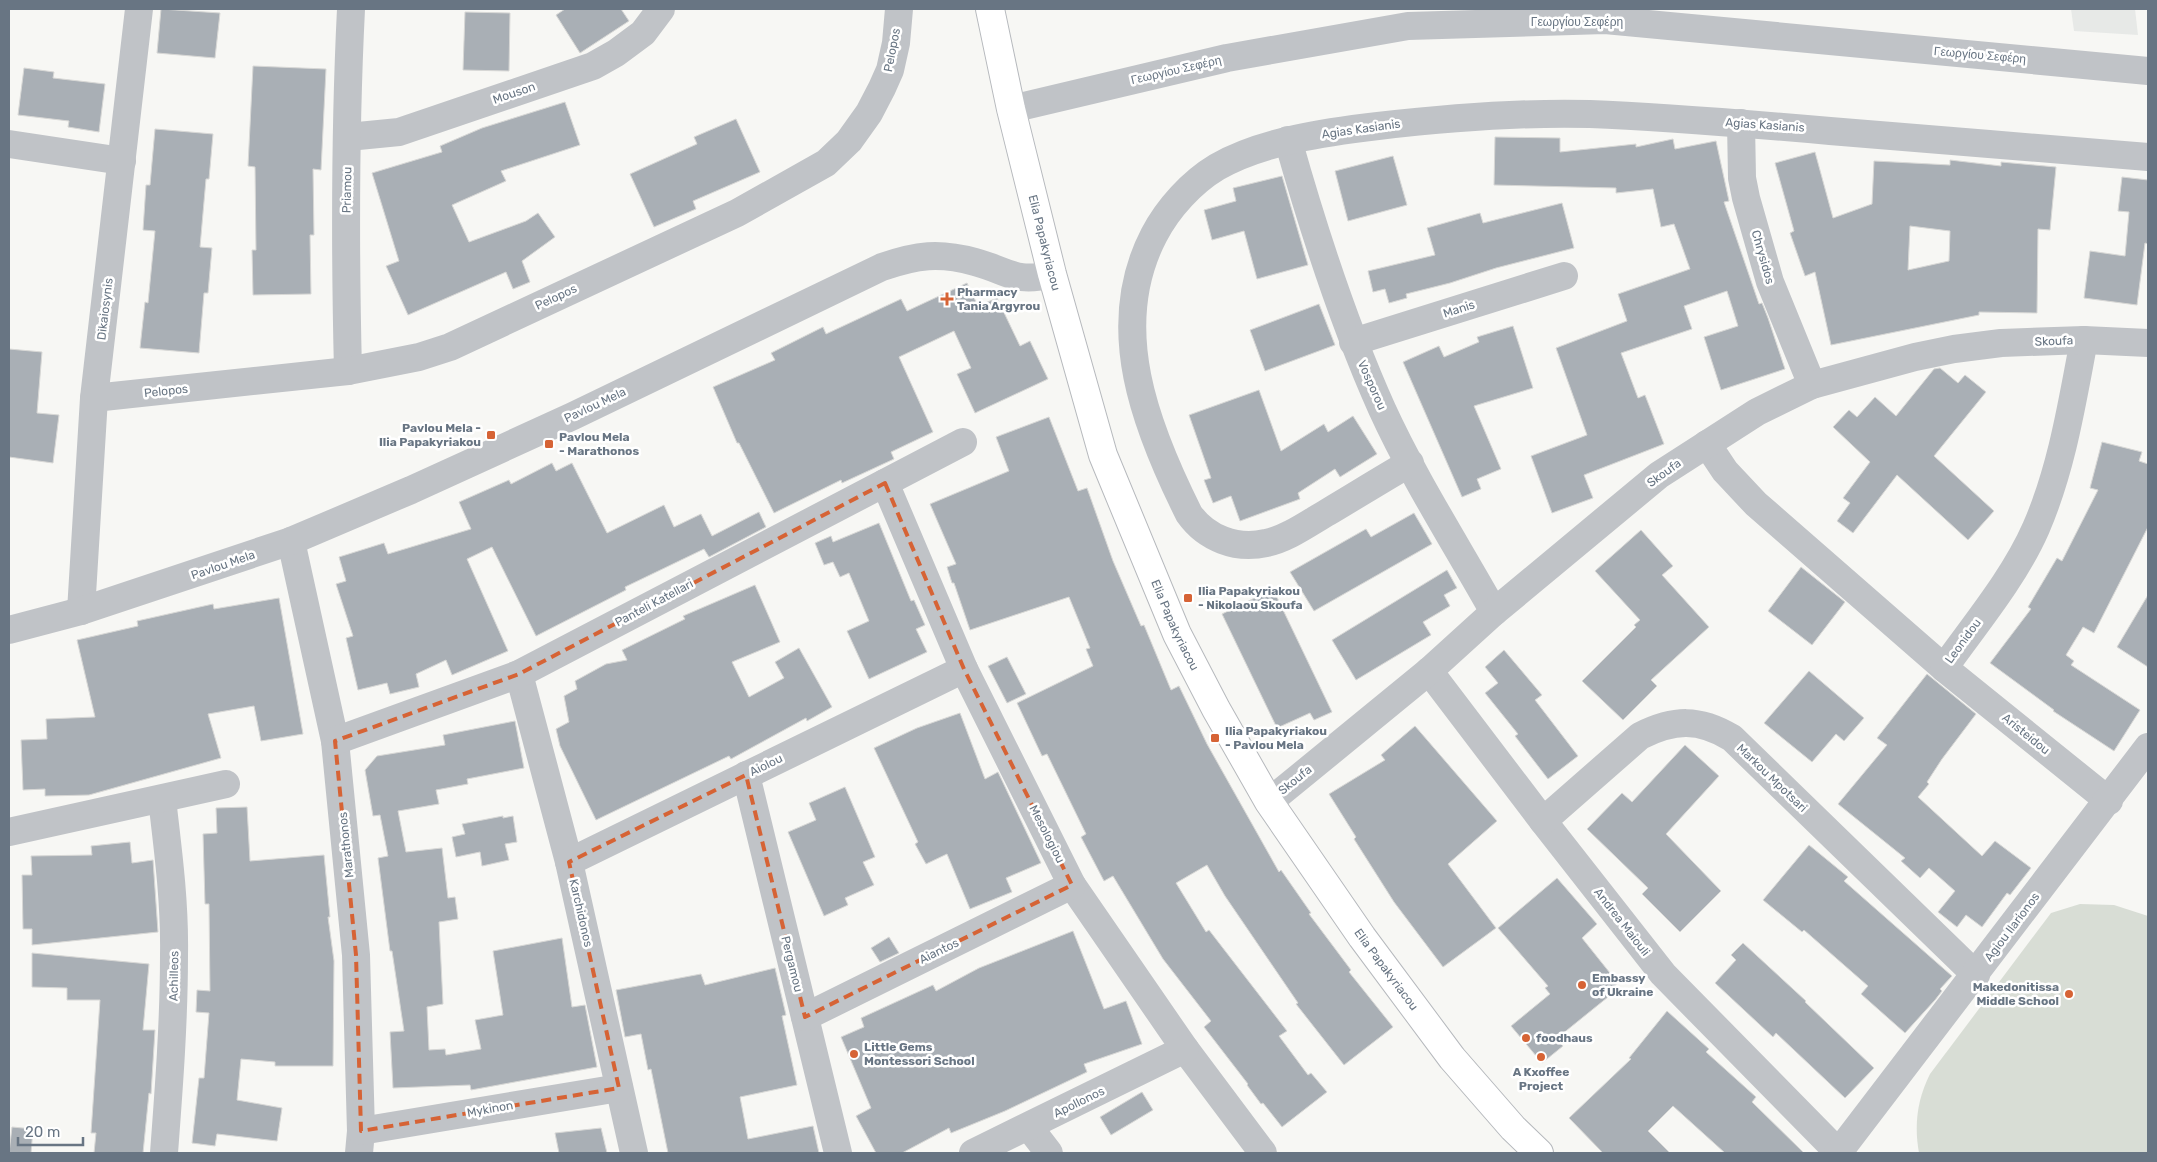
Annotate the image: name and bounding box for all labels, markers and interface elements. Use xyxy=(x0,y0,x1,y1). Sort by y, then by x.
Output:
street label: Γεωργίου Σεφέρη xyxy=(1531,15,1623,29)
street label: Pelopos xyxy=(881,27,903,73)
street label: Γεωργίου Σεφέρη xyxy=(1933,44,2027,66)
street label: Γεωργίου Σεφέρη xyxy=(1129,53,1223,87)
street label: Mouson xyxy=(491,79,537,107)
street label: Agias Kasianis xyxy=(1725,115,1805,135)
street label: Agias Kasianis xyxy=(1321,117,1401,141)
street label: Priamou xyxy=(340,167,354,213)
street label: Elia Papakyriacou xyxy=(1026,193,1063,292)
street label: Chrysidos xyxy=(1749,228,1777,286)
street label: Dikaiosynis xyxy=(94,277,116,341)
street label: Pelopos xyxy=(533,281,579,313)
place label: Pharmacy Tania Argyrou xyxy=(957,285,1040,313)
marker: Pharmacy Tania Argyrou xyxy=(941,293,953,305)
street label: Manis xyxy=(1441,297,1477,321)
street label: Skoufa xyxy=(2034,333,2074,349)
street label: Vosporou xyxy=(1355,358,1389,412)
street label: Pelopos xyxy=(143,382,189,400)
street label: Pavlou Mela xyxy=(562,385,628,425)
place label: Pavlou Mela - Ilia Papakyriakou xyxy=(379,421,481,449)
marker: Pavlou Mela - Ilia Papakyriakou xyxy=(485,429,497,441)
place label: Pavlou Mela - Marathonos xyxy=(559,430,639,458)
marker: Pavlou Mela - Marathonos xyxy=(543,438,555,450)
street label: Skoufa xyxy=(1644,456,1684,490)
street label: Pavlou Mela xyxy=(189,548,257,582)
street label: Panteli Katellari xyxy=(612,576,696,630)
street label: Elia Papakyriacou xyxy=(1148,578,1202,673)
place label: Ilia Papakyriakou - Nikolaou Skoufa xyxy=(1198,584,1303,612)
marker: Ilia Papakyriakou - Nikolaou Skoufa xyxy=(1182,592,1194,604)
street label: Leonidou xyxy=(1942,616,1984,666)
street label: Aristeidou xyxy=(1999,711,2053,757)
place label: Ilia Papakyriakou - Pavlou Mela xyxy=(1225,724,1327,752)
marker: Ilia Papakyriakou - Pavlou Mela xyxy=(1209,732,1221,744)
street label: Markou Mpotsari xyxy=(1734,741,1810,815)
street label: Aiolou xyxy=(747,751,785,779)
street label: Skoufa xyxy=(1276,762,1314,798)
street label: Mesologiou xyxy=(1026,803,1068,865)
street label: Marathonos xyxy=(336,811,356,879)
street label: Karchidonos xyxy=(566,878,596,948)
street label: Andrea Maiouli xyxy=(1591,885,1653,959)
street label: Agiou Ilarionos xyxy=(1982,890,2042,964)
street label: Elia Papakyriacou xyxy=(1351,926,1421,1013)
street label: Pergamou xyxy=(778,934,806,994)
street label: Aiantos xyxy=(917,935,961,967)
street label: Achilleos xyxy=(167,951,181,1001)
place label: Embassy of Ukraine xyxy=(1592,971,1653,999)
marker: Embassy of Ukraine xyxy=(1576,979,1588,991)
place label: Makedonitissa Middle School xyxy=(1973,980,2059,1008)
marker: Makedonitissa Middle School xyxy=(2063,988,2075,1000)
place label: foodhaus xyxy=(1536,1031,1593,1045)
marker: foodhaus xyxy=(1520,1032,1532,1044)
place label: Little Gems Montessori School xyxy=(864,1040,975,1068)
marker: Little Gems Montessori School xyxy=(848,1048,860,1060)
marker: A Kxoffee Project xyxy=(1535,1051,1547,1063)
place label: A Kxoffee Project xyxy=(1513,1065,1569,1093)
street label: Apollonos xyxy=(1051,1084,1107,1120)
street label: Mykinon xyxy=(466,1098,514,1120)
scale bar xyxy=(18,1114,82,1146)
text: 20 m xyxy=(25,1123,60,1141)

